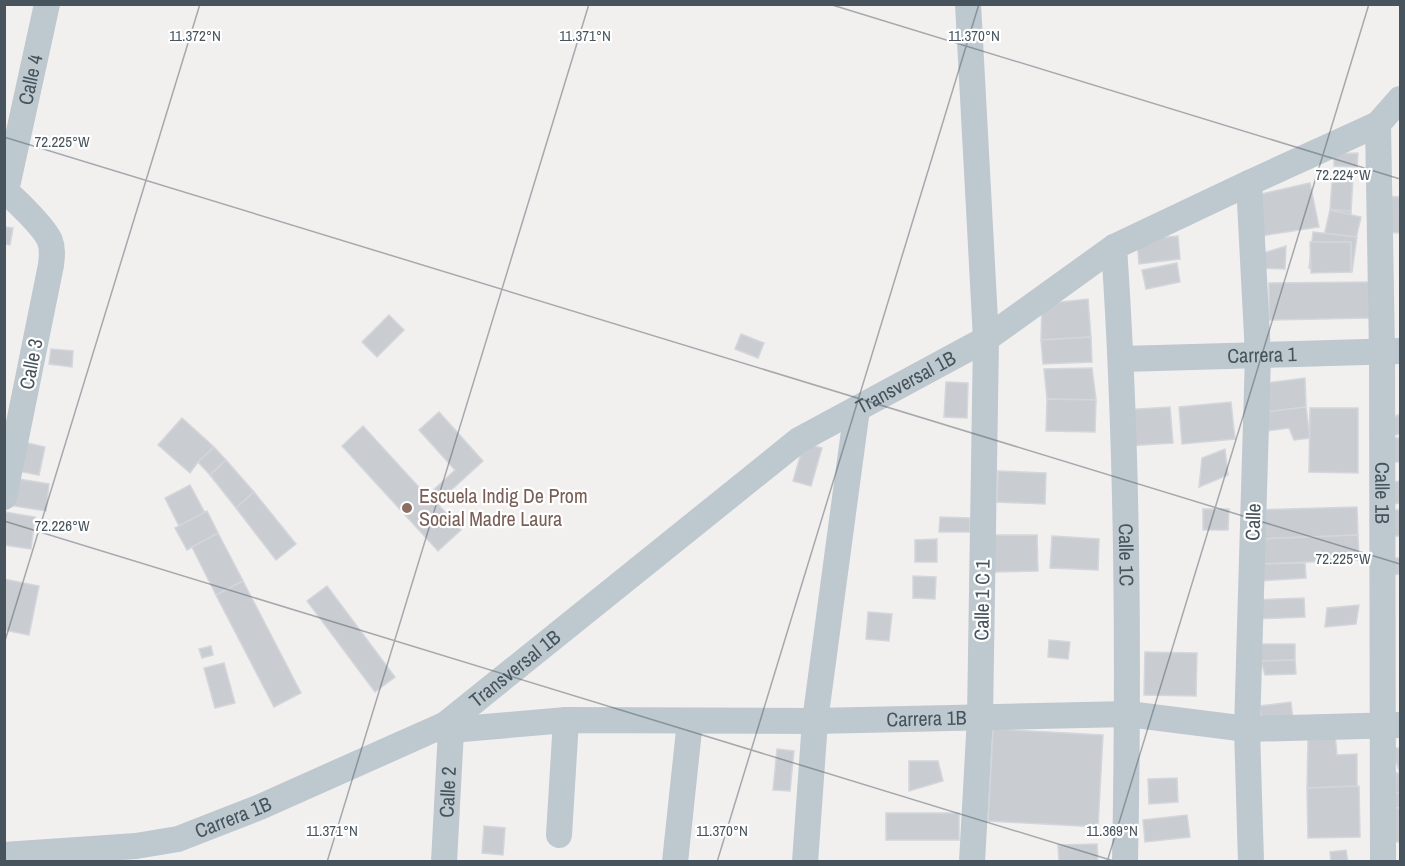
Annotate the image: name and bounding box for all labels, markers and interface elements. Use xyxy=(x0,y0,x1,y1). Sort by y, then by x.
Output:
text: 11.372°N xyxy=(169,25,221,46)
text: 11.371°N xyxy=(559,25,611,46)
text: 11.370°N xyxy=(948,25,1000,46)
street label: Calle 4 xyxy=(11,52,49,107)
text: 72.225°W xyxy=(34,131,90,152)
text: 72.224°W xyxy=(1315,164,1371,185)
street label: Calle 3 xyxy=(12,336,49,392)
street label: Carrera 1 xyxy=(1227,340,1297,369)
street label: Transversal 1B xyxy=(851,344,960,420)
street label: Calle 1B xyxy=(1369,462,1396,524)
place label: Escuela Indig De Prom Social Madre Laura xyxy=(419,482,588,532)
marker: Escuela Indig De Prom Social Madre Laura xyxy=(400,501,414,515)
street label: Calle xyxy=(1238,503,1267,541)
text: 72.226°W xyxy=(34,515,90,536)
street label: Calle 1C xyxy=(1113,523,1141,586)
text: 72.225°W xyxy=(1315,548,1371,569)
street label: Calle 1 C 1 xyxy=(967,559,996,641)
street label: Transversal 1B xyxy=(463,623,566,713)
street label: Carrera 1B xyxy=(886,704,967,732)
street label: Calle 2 xyxy=(432,766,462,818)
street label: Carrera 1B xyxy=(191,790,276,844)
text: 11.371°N xyxy=(306,820,358,841)
text: 11.370°N xyxy=(696,820,748,841)
text: 11.369°N xyxy=(1086,820,1138,841)

